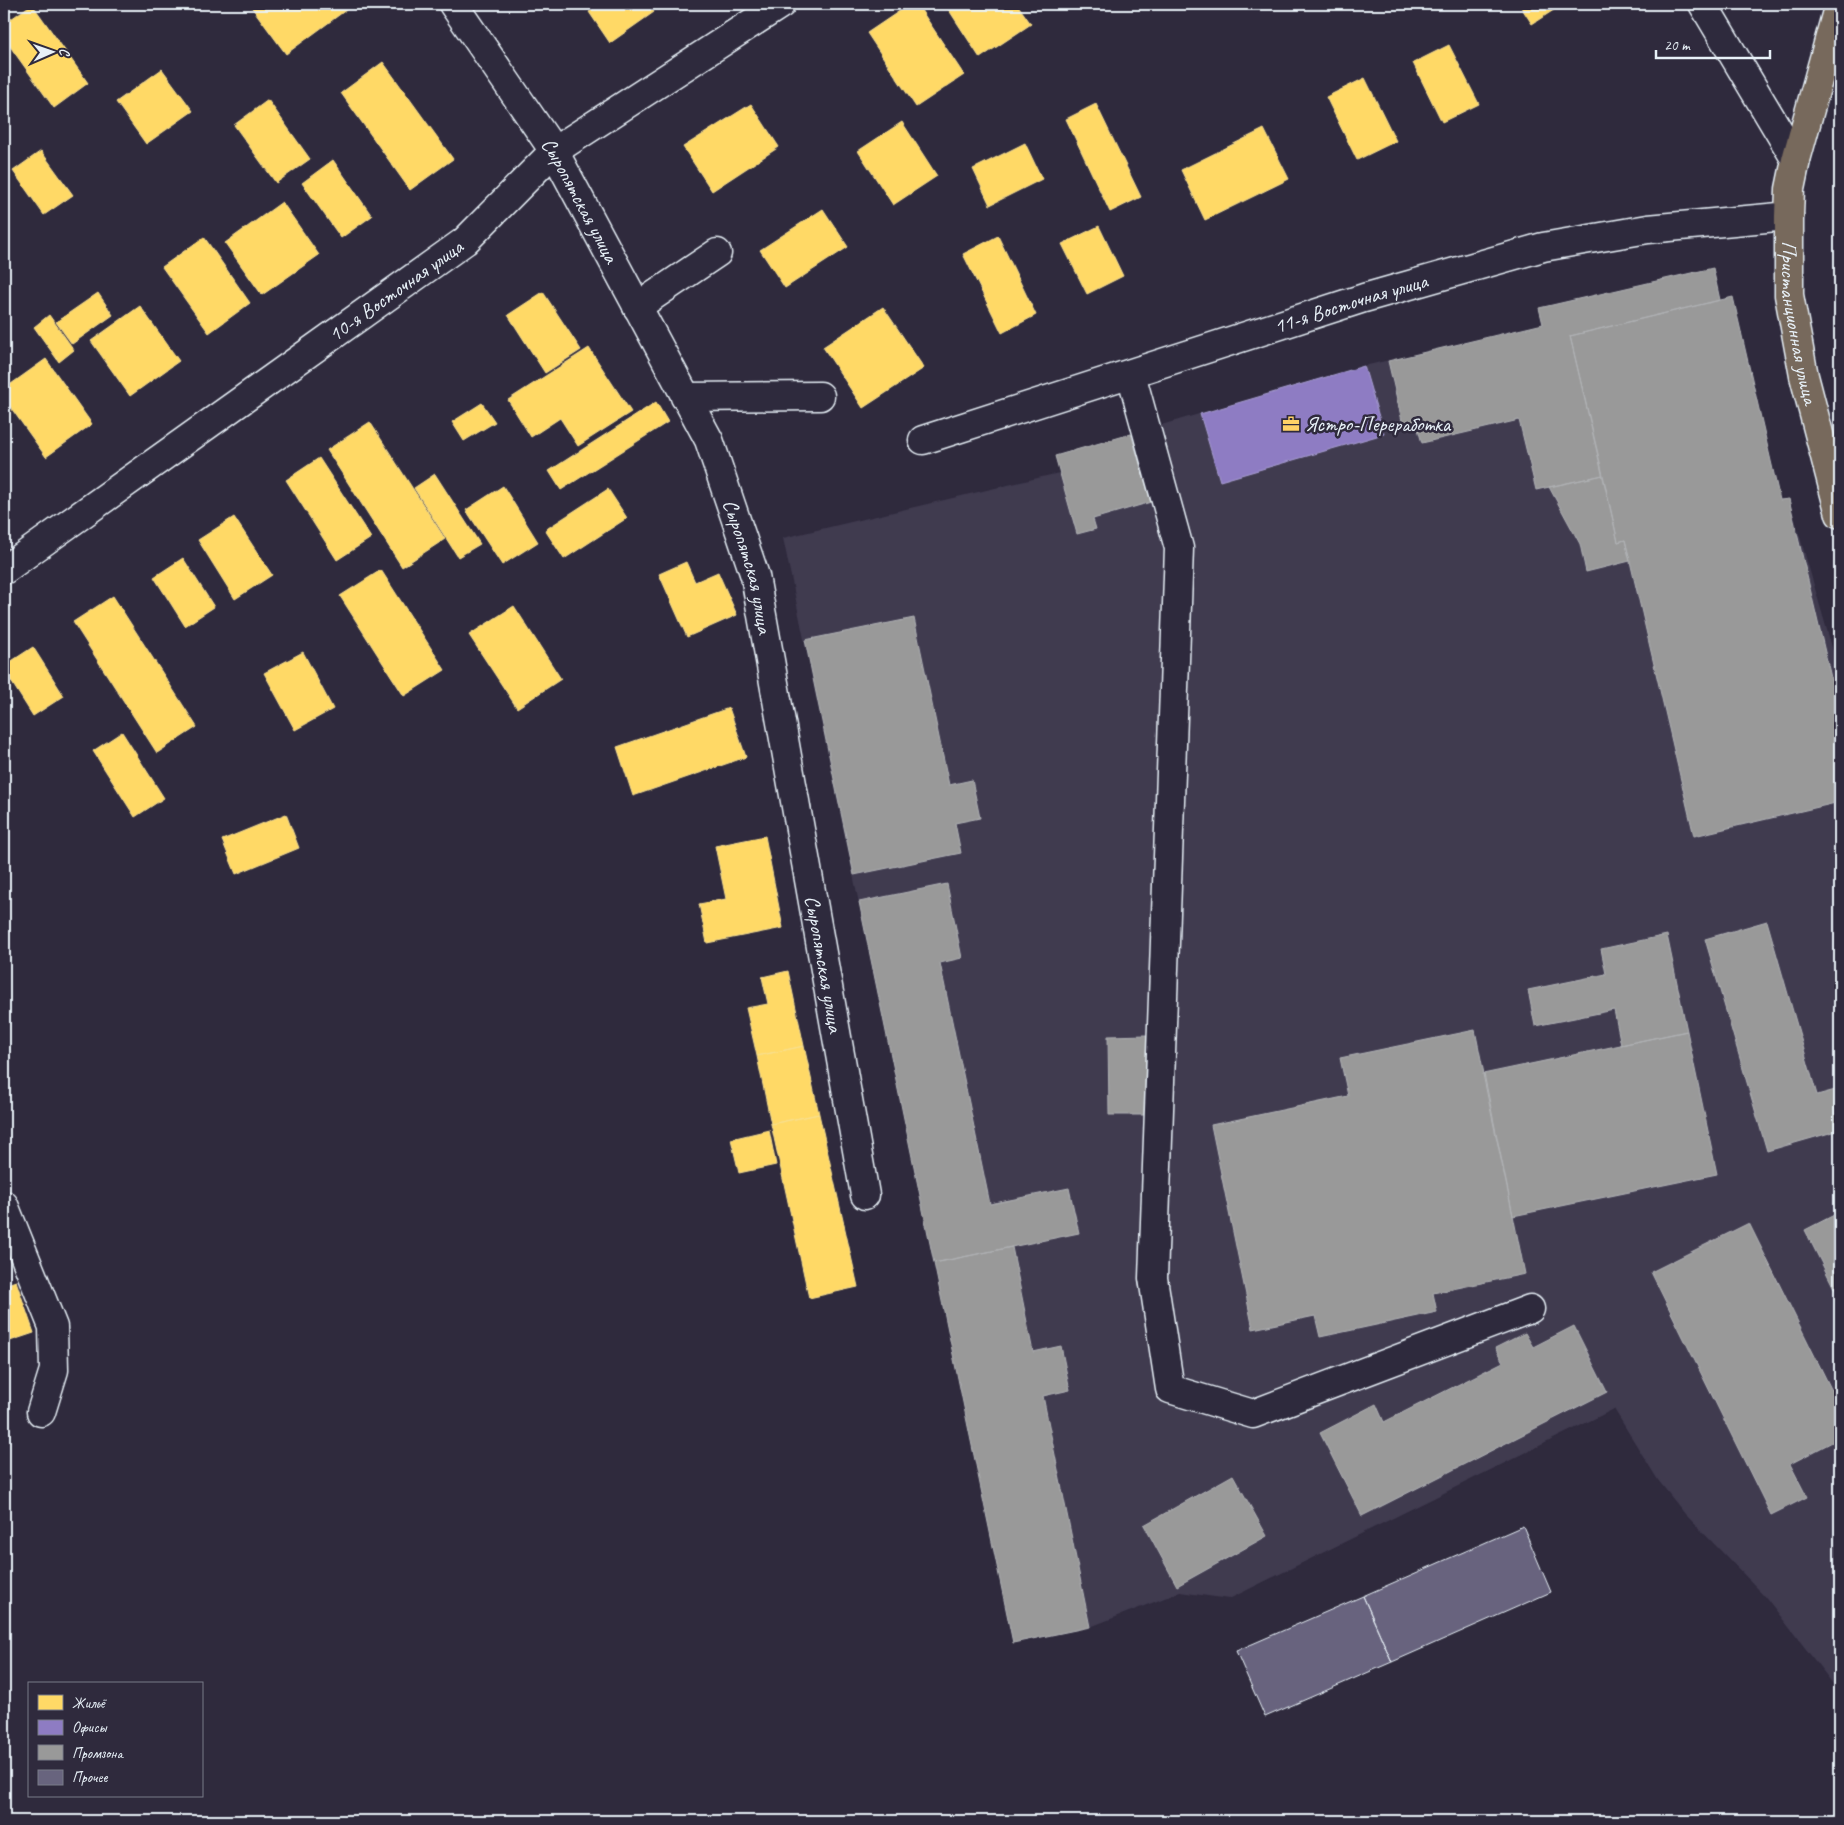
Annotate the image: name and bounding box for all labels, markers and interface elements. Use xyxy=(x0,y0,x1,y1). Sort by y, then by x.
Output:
north arrow xyxy=(28,28,78,78)
scale bar xyxy=(1656,28,1770,60)
text: 20 m xyxy=(1664,36,1691,55)
text: С xyxy=(56,48,73,57)
street label: Сыропятская улица xyxy=(536,132,625,269)
street label: 10-я Восточная улица xyxy=(323,233,469,347)
street label: Пристанционная улица xyxy=(1776,241,1824,409)
street label: 11-я Восточная улица xyxy=(1271,267,1432,339)
place label: Ястро-Переработка xyxy=(1305,411,1452,437)
office icon: Ястро-Переработка xyxy=(1281,414,1301,434)
street label: Сыропятская улица xyxy=(717,496,778,638)
street label: Сыропятская улица xyxy=(799,893,849,1036)
legend xyxy=(28,1682,202,1798)
text: Жильё xyxy=(72,1694,107,1713)
text: Офисы xyxy=(72,1718,107,1737)
text: Промзона xyxy=(72,1744,124,1763)
text: Прочее xyxy=(72,1768,108,1787)

